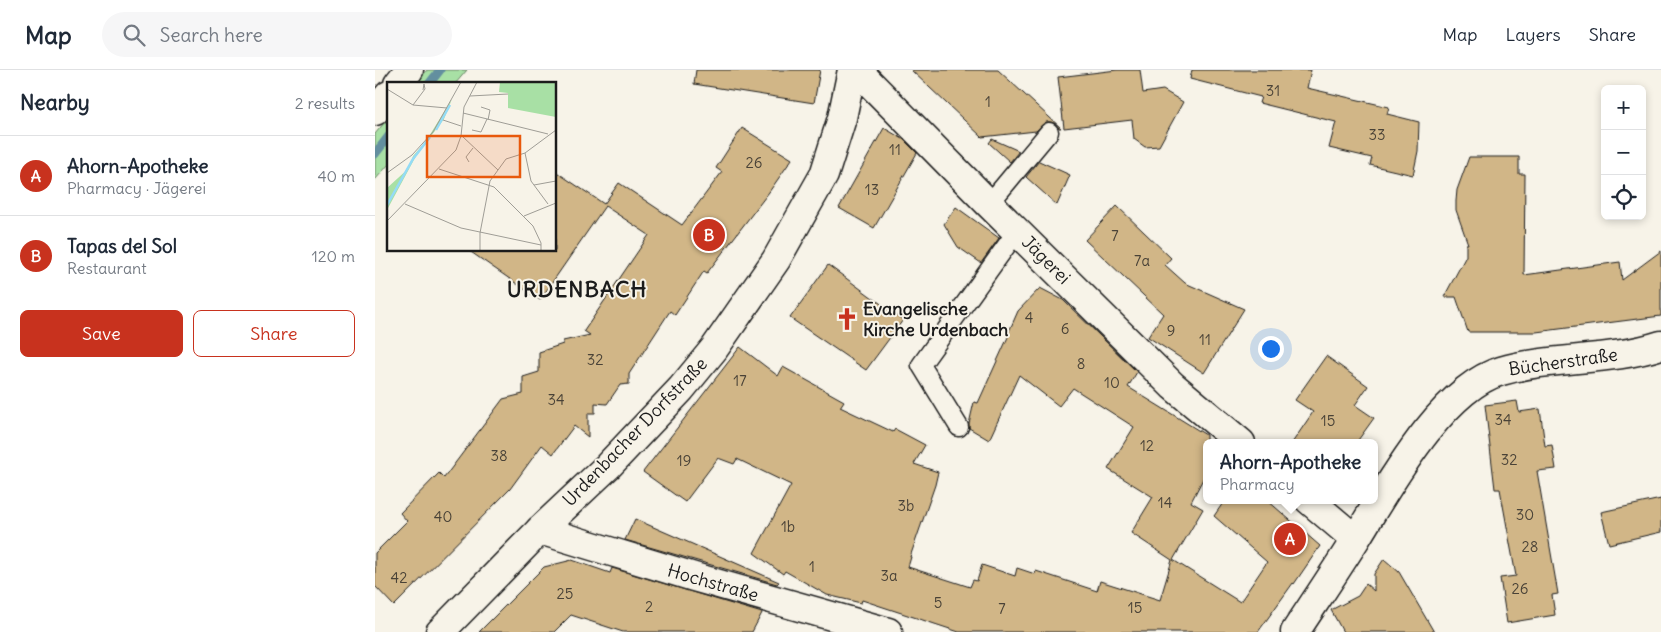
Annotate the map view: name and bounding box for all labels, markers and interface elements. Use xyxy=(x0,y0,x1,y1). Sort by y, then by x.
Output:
search box xyxy=(102,12,452,57)
text: Map xyxy=(25,20,72,50)
icon: search xyxy=(120,21,148,49)
text: Search here xyxy=(160,23,263,47)
text: Map xyxy=(1442,23,1477,46)
text: Layers xyxy=(1505,23,1561,46)
text: Share xyxy=(1589,23,1636,46)
house number: 31 xyxy=(1266,81,1280,100)
inset map xyxy=(387,82,556,251)
map controls xyxy=(1601,85,1646,220)
button: + xyxy=(1601,85,1646,130)
text: Nearby xyxy=(20,89,90,116)
house number: 1 xyxy=(985,92,991,111)
text: 2 results xyxy=(295,93,355,113)
house number: 33 xyxy=(1368,125,1386,144)
button: − xyxy=(1601,130,1646,175)
house number: 11 xyxy=(889,140,901,159)
house number: 26 xyxy=(746,153,762,172)
text: Ahorn-Apotheke xyxy=(67,154,209,178)
text: A xyxy=(31,166,41,186)
text: 40 m xyxy=(317,166,355,186)
button: locate xyxy=(1601,175,1646,220)
text: Pharmacy · Jägerei xyxy=(67,178,206,198)
house number: 13 xyxy=(865,180,879,199)
pin: B xyxy=(693,216,725,254)
house number: 7 xyxy=(1111,226,1119,245)
street label: Jägerei xyxy=(1017,230,1076,289)
text: Tapas del Sol xyxy=(67,234,177,258)
text: B xyxy=(31,246,41,266)
text: 120 m xyxy=(312,246,355,266)
house number: 7a xyxy=(1134,251,1150,270)
text: Restaurant xyxy=(67,258,147,278)
district label: URDENBACH xyxy=(507,275,647,303)
place label: Evangelische Kirche Urdenbach xyxy=(863,297,1009,341)
church icon: Evangelische Kirche Urdenbach xyxy=(834,306,860,332)
house number: 4 xyxy=(1025,308,1034,327)
button: Save xyxy=(20,310,183,357)
button: Share xyxy=(193,310,355,357)
house number: 6 xyxy=(1061,319,1069,338)
house number: 9 xyxy=(1167,321,1175,340)
house number: 11 xyxy=(1199,330,1211,349)
your location xyxy=(1258,336,1284,362)
street label: Bücherstraße xyxy=(1507,342,1619,381)
house number: 32 xyxy=(587,350,603,369)
street label: Urdenbacher Dorfstraße xyxy=(558,352,712,511)
house number: 8 xyxy=(1077,354,1085,373)
house number: 17 xyxy=(733,371,747,390)
house number: 10 xyxy=(1104,373,1120,392)
house number: 34 xyxy=(547,390,565,409)
house number: 34 xyxy=(1494,410,1512,429)
house number: 15 xyxy=(1321,411,1335,430)
house number: 12 xyxy=(1140,436,1154,455)
popup xyxy=(1203,439,1378,504)
house number: 38 xyxy=(490,446,508,465)
text: Ahorn-Apotheke xyxy=(1220,450,1361,474)
house number: 32 xyxy=(1501,450,1517,469)
house number: 19 xyxy=(677,451,691,470)
text: Pharmacy xyxy=(1220,474,1295,494)
house number: 14 xyxy=(1158,493,1173,512)
house number: 3b xyxy=(898,496,914,515)
house number: 30 xyxy=(1516,505,1534,524)
house number: 40 xyxy=(434,507,452,526)
house number: 1b xyxy=(781,517,795,536)
pin: A xyxy=(1274,520,1306,558)
house number: 28 xyxy=(1522,537,1538,556)
house number: 1 xyxy=(809,557,815,576)
street label: Hochstraße xyxy=(665,559,761,606)
house number: 3a xyxy=(880,566,898,585)
house number: 42 xyxy=(391,568,407,587)
house number: 26 xyxy=(1512,579,1528,598)
house number: 25 xyxy=(557,584,573,603)
house number: 5 xyxy=(934,593,942,612)
house number: 2 xyxy=(645,597,653,616)
house number: 15 xyxy=(1128,598,1142,617)
house number: 7 xyxy=(998,599,1006,618)

